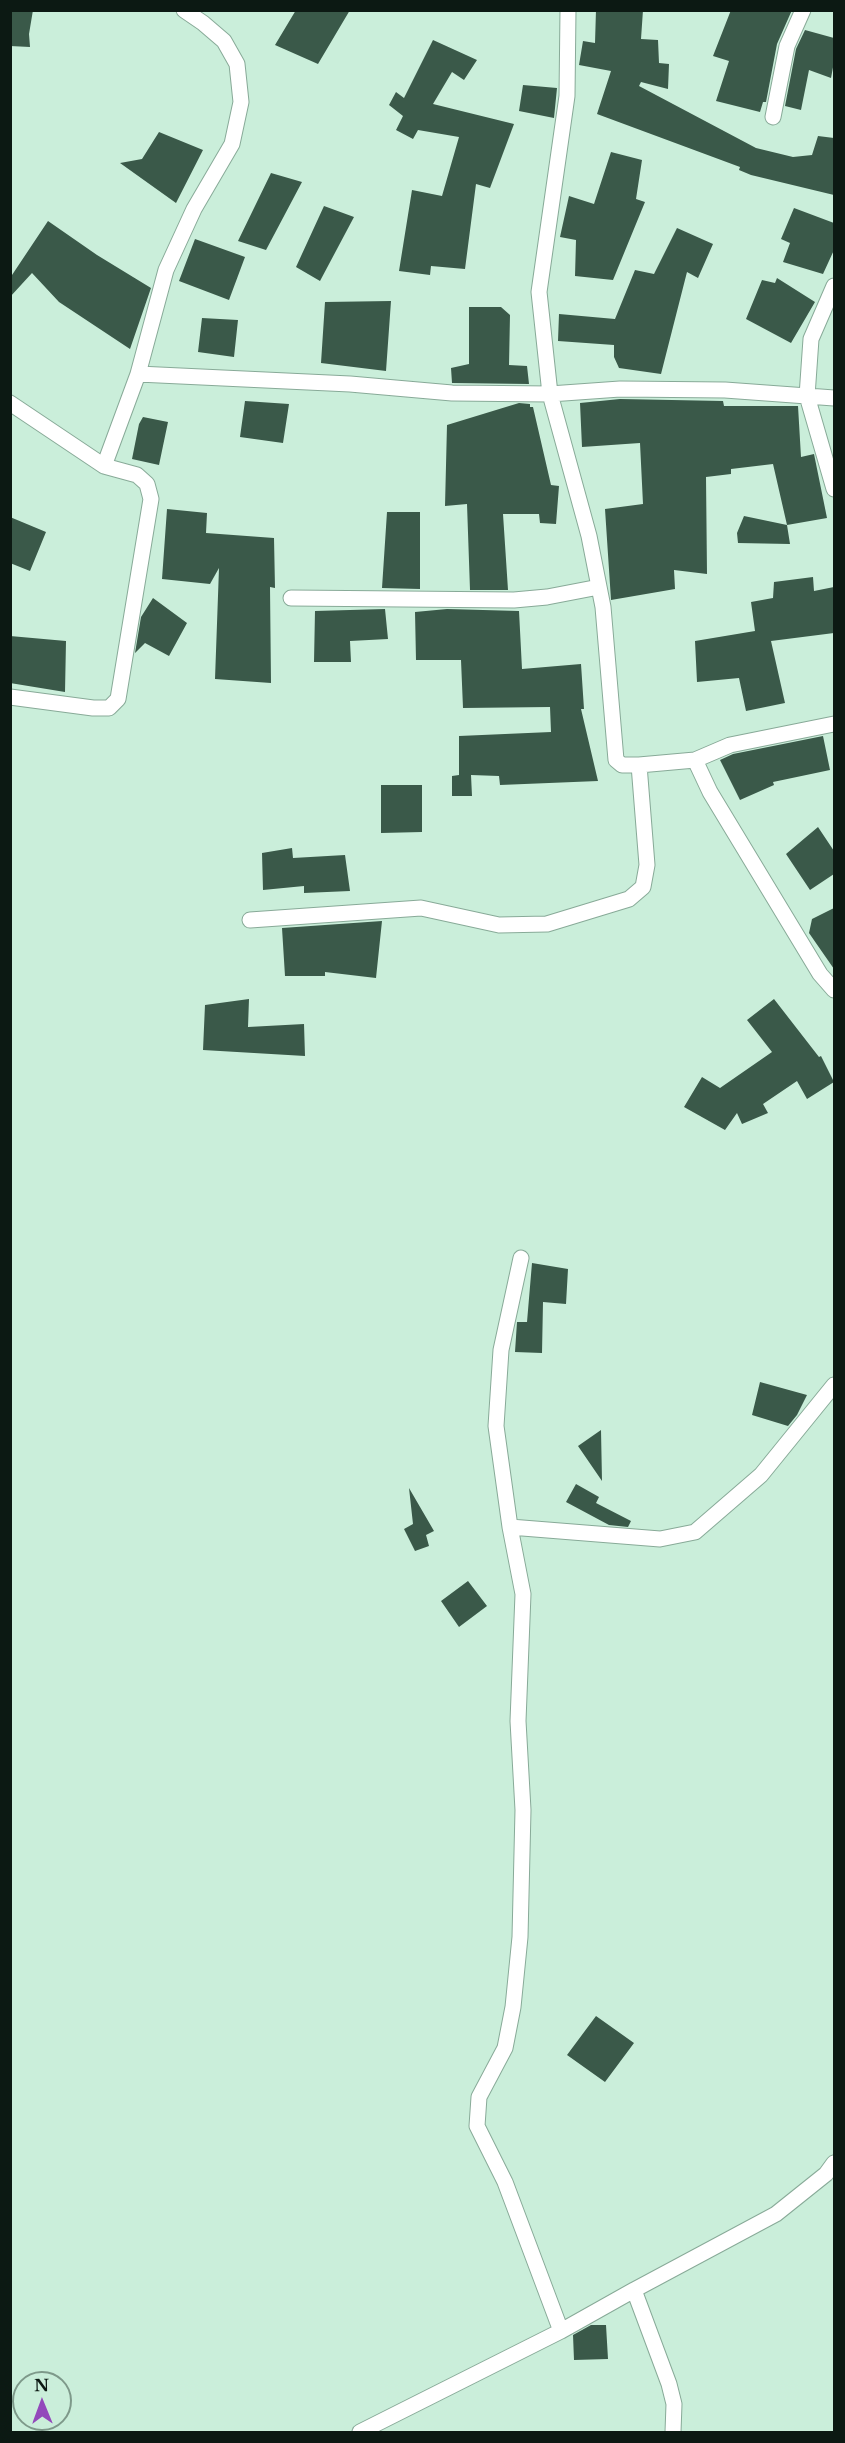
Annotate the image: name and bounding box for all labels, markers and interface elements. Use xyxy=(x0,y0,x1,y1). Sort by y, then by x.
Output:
north arrow xyxy=(12,2371,72,2431)
text: N xyxy=(34,2375,49,2395)

